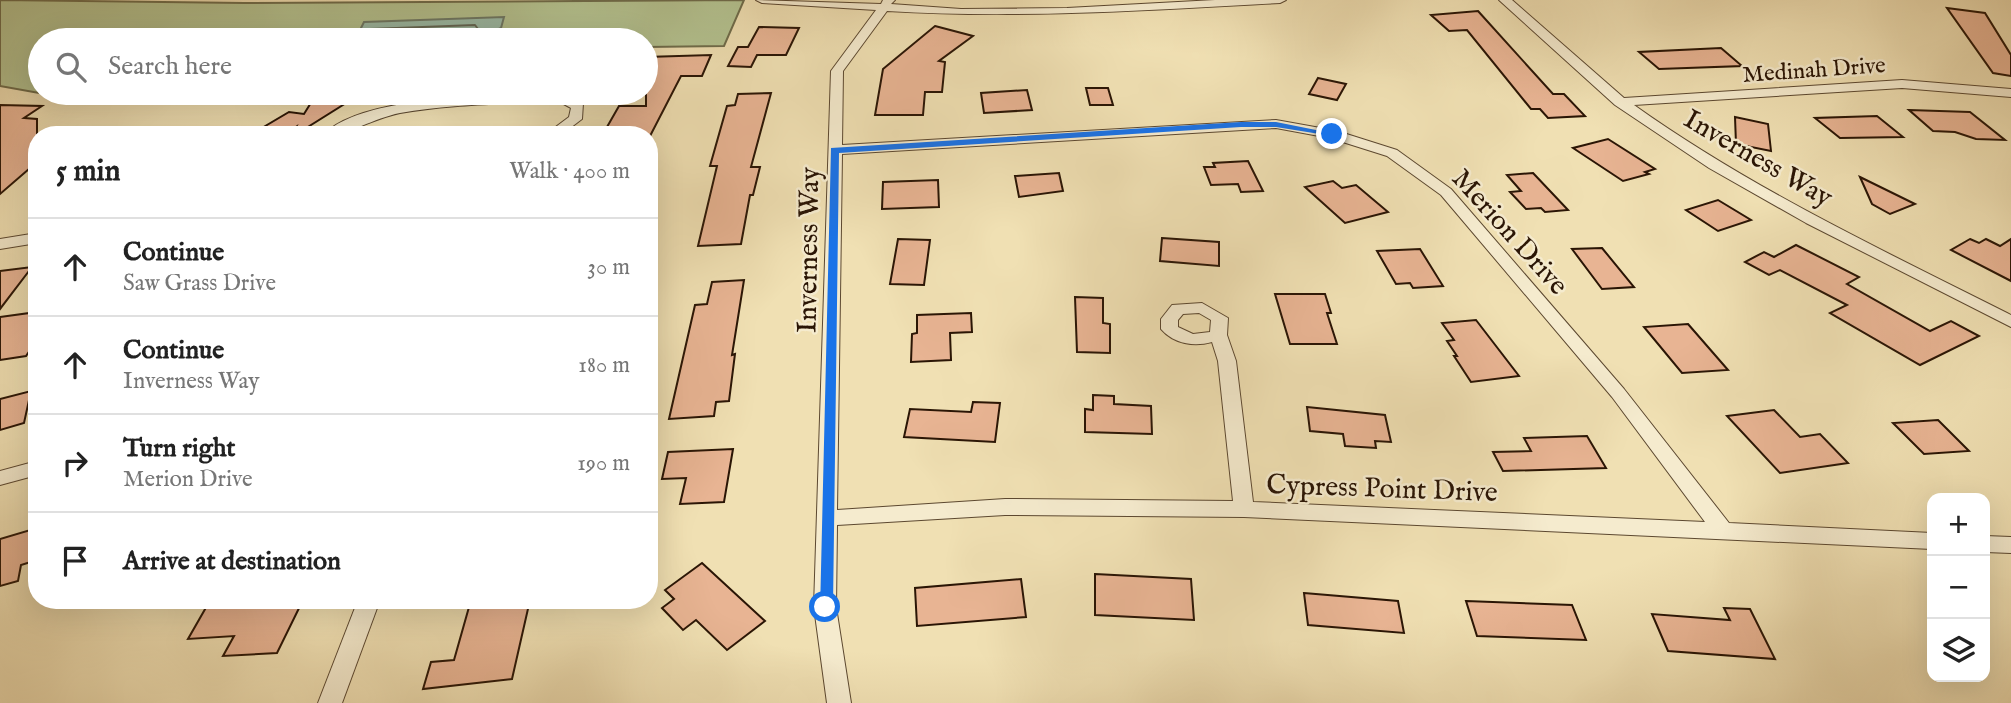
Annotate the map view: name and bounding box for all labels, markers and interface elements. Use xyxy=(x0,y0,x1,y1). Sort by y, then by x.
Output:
search box xyxy=(28,28,658,105)
icon: search xyxy=(52,48,90,86)
text: Search here xyxy=(108,50,232,83)
street label: Medinah Drive xyxy=(1742,51,1887,90)
street label: Inverness Way xyxy=(1677,102,1839,216)
route end xyxy=(1316,118,1347,149)
text: 5 min xyxy=(56,153,121,191)
text: Walk · 400 m xyxy=(509,157,630,186)
street label: Merion Drive xyxy=(1443,162,1575,303)
street label: Inverness Way xyxy=(791,166,828,333)
text: Continue xyxy=(123,236,224,269)
icon: ahead xyxy=(56,248,94,286)
text: 30 m xyxy=(587,253,630,282)
text: Saw Grass Drive xyxy=(123,269,276,298)
text: Continue xyxy=(123,334,224,367)
icon: ahead xyxy=(56,346,94,384)
text: 180 m xyxy=(578,351,630,380)
text: Inverness Way xyxy=(123,367,260,396)
text: Turn right xyxy=(123,432,236,465)
icon: right xyxy=(56,444,94,482)
text: 190 m xyxy=(577,449,630,478)
text: Merion Drive xyxy=(123,465,253,494)
street label: Cypress Point Drive xyxy=(1266,468,1498,511)
map controls xyxy=(1927,493,1990,682)
button: + xyxy=(1927,493,1990,556)
icon: arrive xyxy=(56,542,94,580)
text: Arrive at destination xyxy=(123,545,341,578)
button: − xyxy=(1927,556,1990,619)
route start xyxy=(809,591,840,622)
button: layers xyxy=(1927,619,1990,682)

